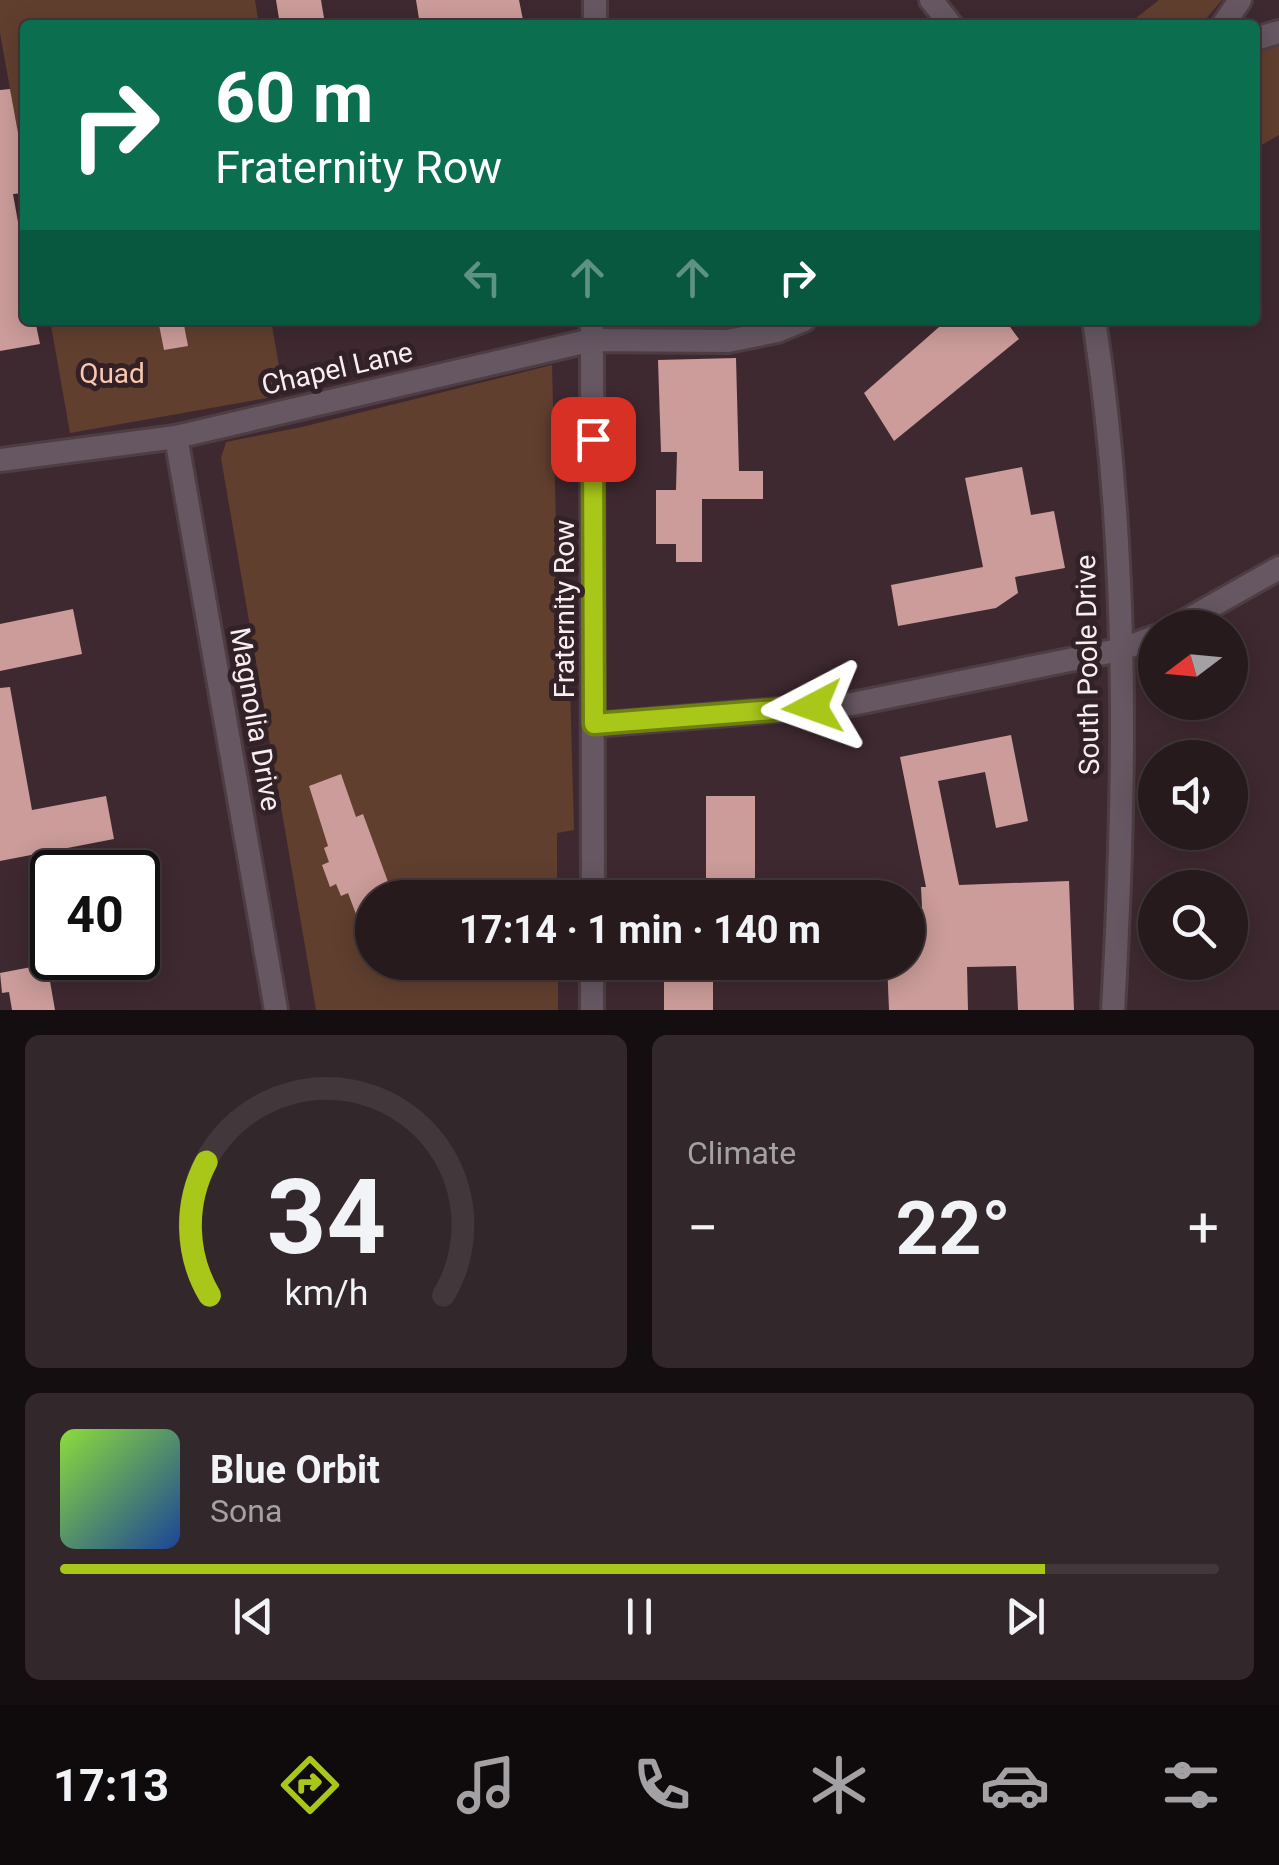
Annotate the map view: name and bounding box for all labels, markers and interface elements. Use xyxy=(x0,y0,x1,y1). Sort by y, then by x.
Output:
text: 60 m xyxy=(215,57,373,139)
icon: right xyxy=(50,60,180,190)
text: Fraternity Row xyxy=(215,141,502,194)
icon: left xyxy=(455,250,510,305)
icon: ahead xyxy=(560,250,615,305)
icon: ahead xyxy=(665,250,720,305)
icon: right xyxy=(770,250,825,305)
street label: Chapel Lane xyxy=(258,335,416,402)
park label: Quad xyxy=(79,357,145,390)
pin xyxy=(551,397,636,482)
icon: arrive xyxy=(566,412,621,467)
street label: Fraternity Row xyxy=(548,520,581,698)
street label: South Poole Drive xyxy=(1069,554,1106,776)
north arrow xyxy=(1138,610,1248,720)
map controls xyxy=(1138,610,1248,980)
street label: Magnolia Drive xyxy=(223,625,288,813)
position arrow xyxy=(761,655,865,759)
button: sound xyxy=(1138,740,1248,850)
speed limit sign: 40 xyxy=(30,850,160,980)
button: search xyxy=(1138,870,1248,980)
text: 17:14 · 1 min · 140 m xyxy=(459,908,821,952)
text: Climate xyxy=(687,1134,796,1172)
text: 34 xyxy=(266,1157,386,1278)
text: 22° xyxy=(895,1184,1011,1272)
text: − xyxy=(687,1196,718,1260)
text: + xyxy=(1188,1196,1219,1260)
text: km/h xyxy=(284,1272,368,1314)
text: Blue Orbit xyxy=(210,1448,380,1492)
text: Sona xyxy=(210,1492,282,1530)
icon: previous xyxy=(226,1589,281,1644)
icon: pause xyxy=(612,1589,667,1644)
icon: next xyxy=(998,1589,1053,1644)
icon: directions xyxy=(275,1750,345,1820)
icon: music xyxy=(451,1750,521,1820)
icon: phone xyxy=(627,1750,697,1820)
icon: climate xyxy=(804,1750,874,1820)
icon: car xyxy=(980,1750,1050,1820)
icon: filters xyxy=(1156,1750,1226,1820)
text: 17:13 xyxy=(53,1759,169,1812)

